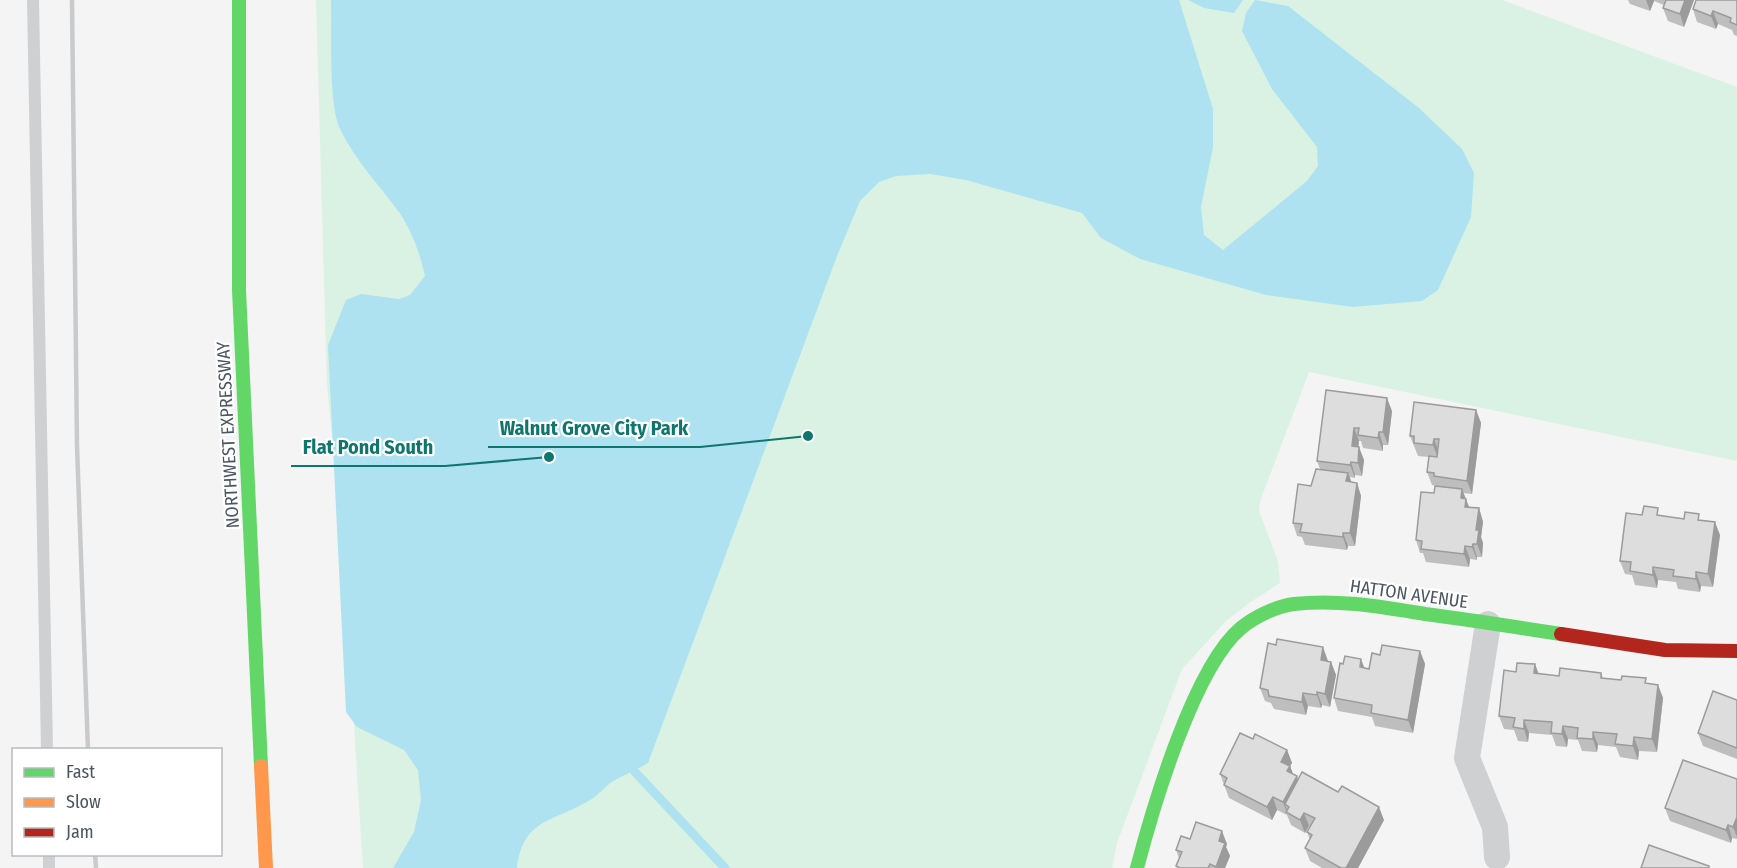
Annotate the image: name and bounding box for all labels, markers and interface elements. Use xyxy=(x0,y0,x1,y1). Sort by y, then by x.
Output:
street label: NORTHWEST EXPRESSWAY xyxy=(212,341,244,529)
callout: Walnut Grove City Park xyxy=(488,409,700,447)
text: Walnut Grove City Park xyxy=(500,416,689,440)
callout: Flat Pond South xyxy=(291,428,445,466)
text: Flat Pond South xyxy=(303,435,433,459)
street label: HATTON AVENUE xyxy=(1349,575,1469,613)
legend xyxy=(12,748,222,856)
text: Fast xyxy=(66,761,95,783)
text: Slow xyxy=(66,791,101,813)
text: Jam xyxy=(66,821,94,843)

